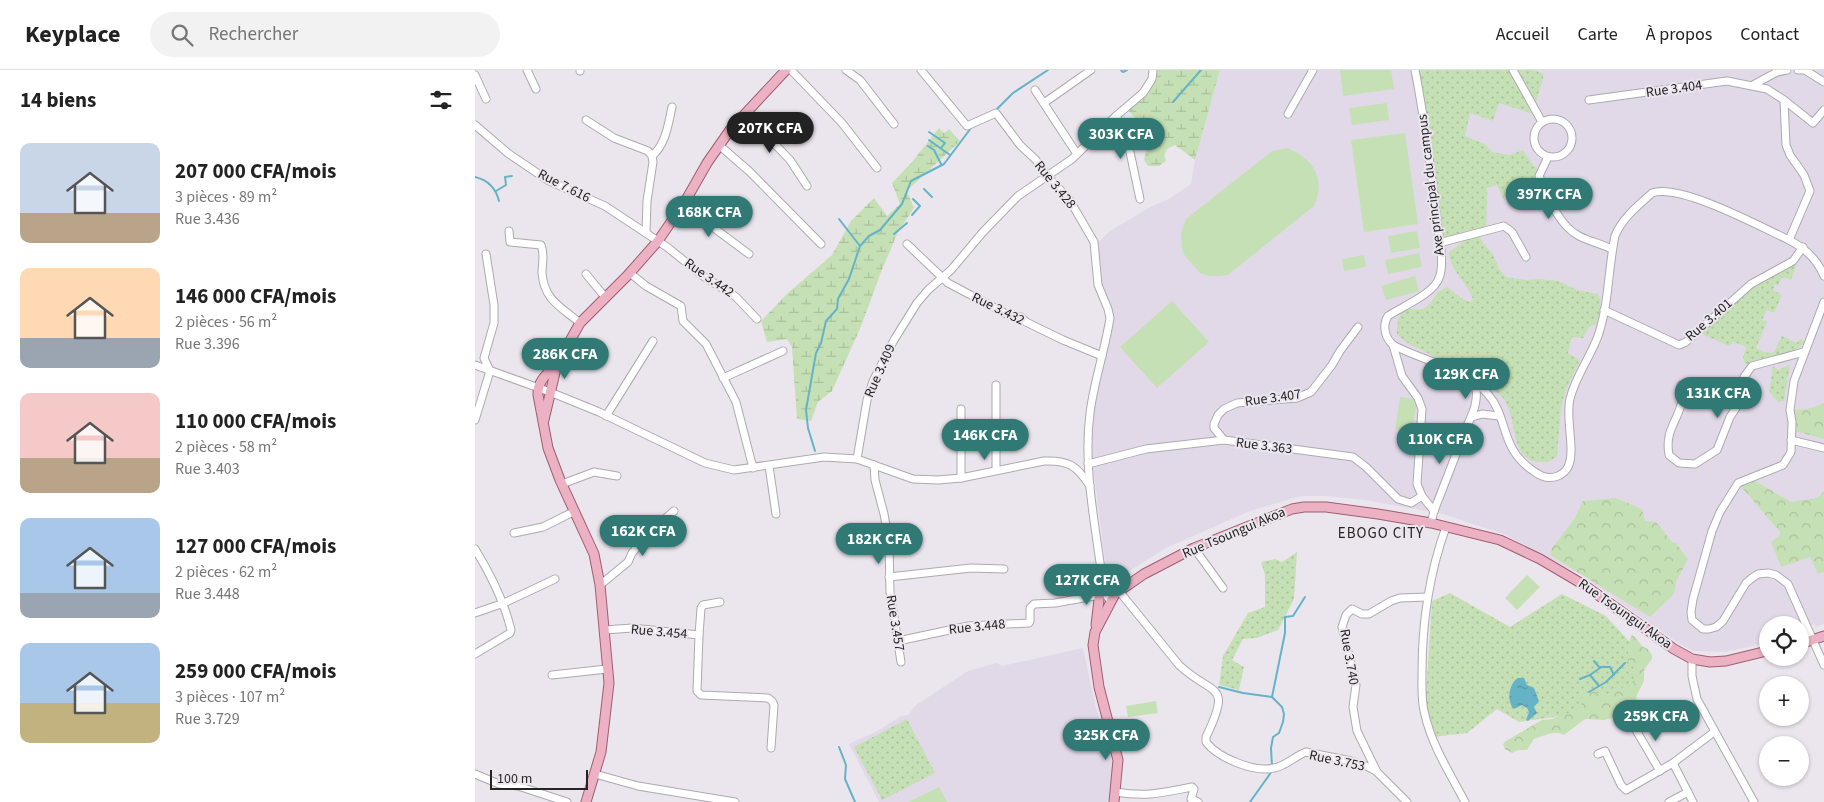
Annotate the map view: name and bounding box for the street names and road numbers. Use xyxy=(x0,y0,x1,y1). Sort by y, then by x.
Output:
street label: Rue 3.404 xyxy=(1645,75,1703,103)
street label: Axe principal du campus xyxy=(1412,113,1450,257)
street label: Rue 3.428 xyxy=(1029,157,1081,213)
street label: Rue 7.616 xyxy=(534,164,594,208)
street label: Rue 3.442 xyxy=(680,254,738,302)
street label: Rue 3.432 xyxy=(968,288,1028,330)
street label: Rue 3.401 xyxy=(1681,294,1737,346)
street label: Rue 3.409 xyxy=(859,341,901,401)
street label: Rue 3.407 xyxy=(1244,384,1302,412)
street label: Rue 3.363 xyxy=(1235,433,1293,459)
street label: Rue Tsoungui Akoa xyxy=(1179,502,1289,564)
street label: Rue Tsoungui Akoa xyxy=(1574,574,1676,654)
street label: Rue 3.457 xyxy=(881,593,909,653)
street label: Rue 3.448 xyxy=(948,614,1006,640)
street label: Rue 3.454 xyxy=(630,620,688,644)
street label: Rue 3.740 xyxy=(1334,627,1364,687)
street label: Rue 3.753 xyxy=(1307,745,1367,777)

